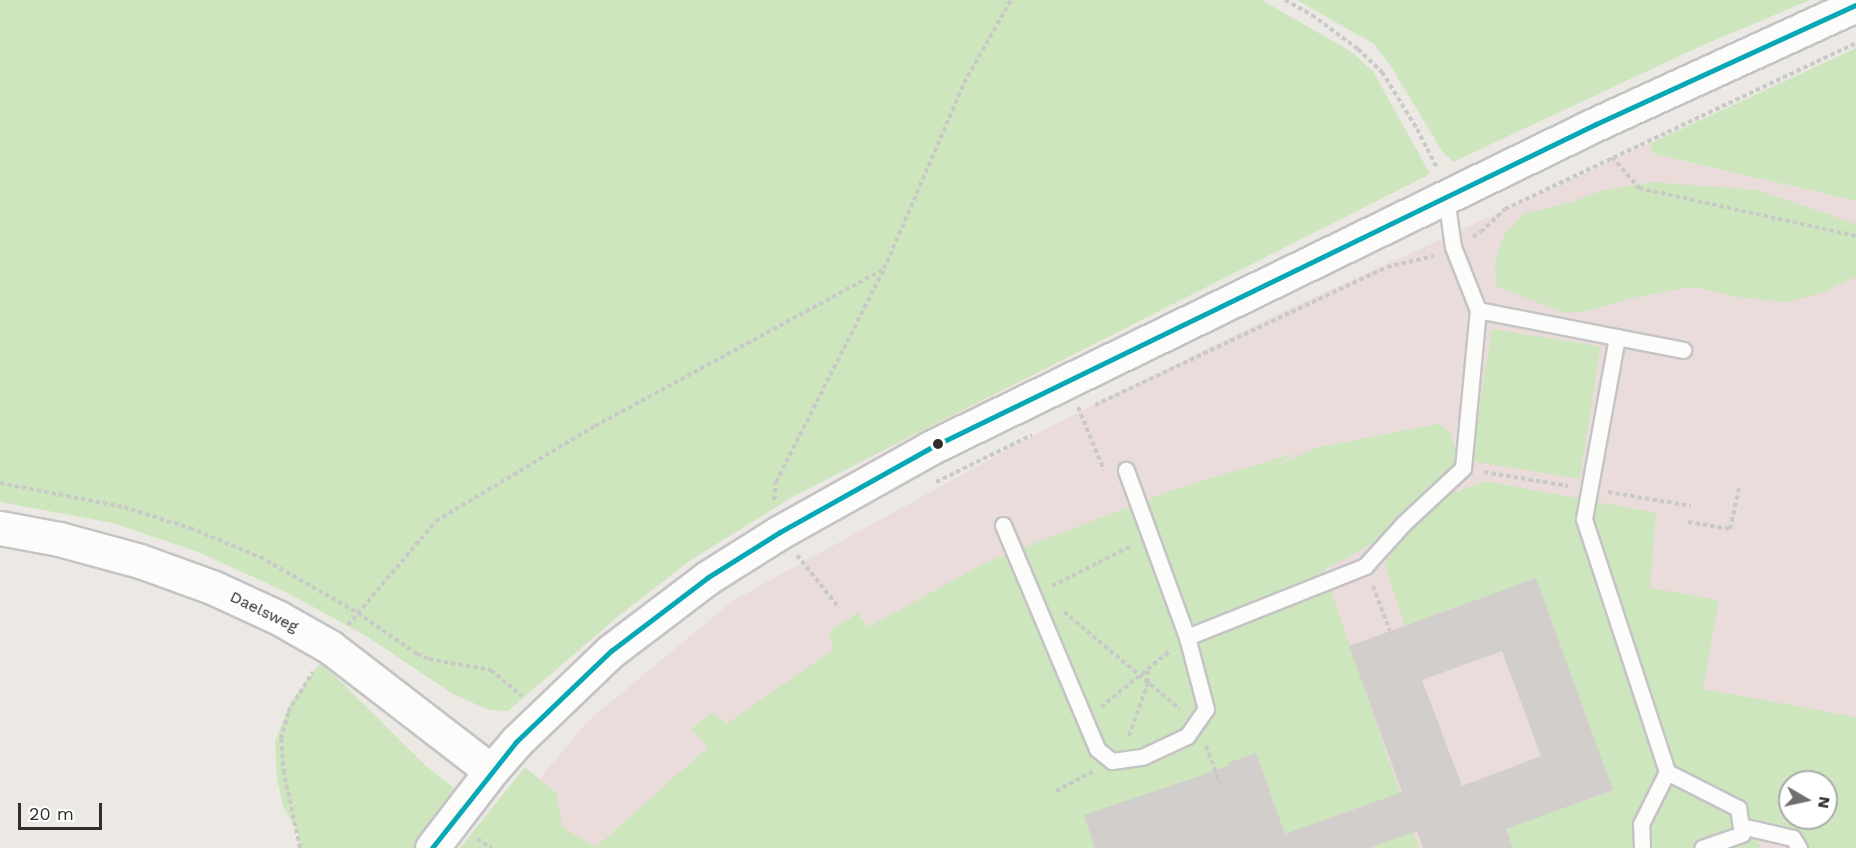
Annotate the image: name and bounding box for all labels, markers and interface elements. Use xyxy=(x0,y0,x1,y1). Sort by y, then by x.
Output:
unlabelled marker xyxy=(932,438,944,450)
street label: Daelsweg xyxy=(227,587,301,637)
north arrow xyxy=(1778,770,1838,830)
scale bar xyxy=(21,791,105,829)
text: N xyxy=(1814,795,1835,810)
text: 20 m xyxy=(29,803,74,824)

